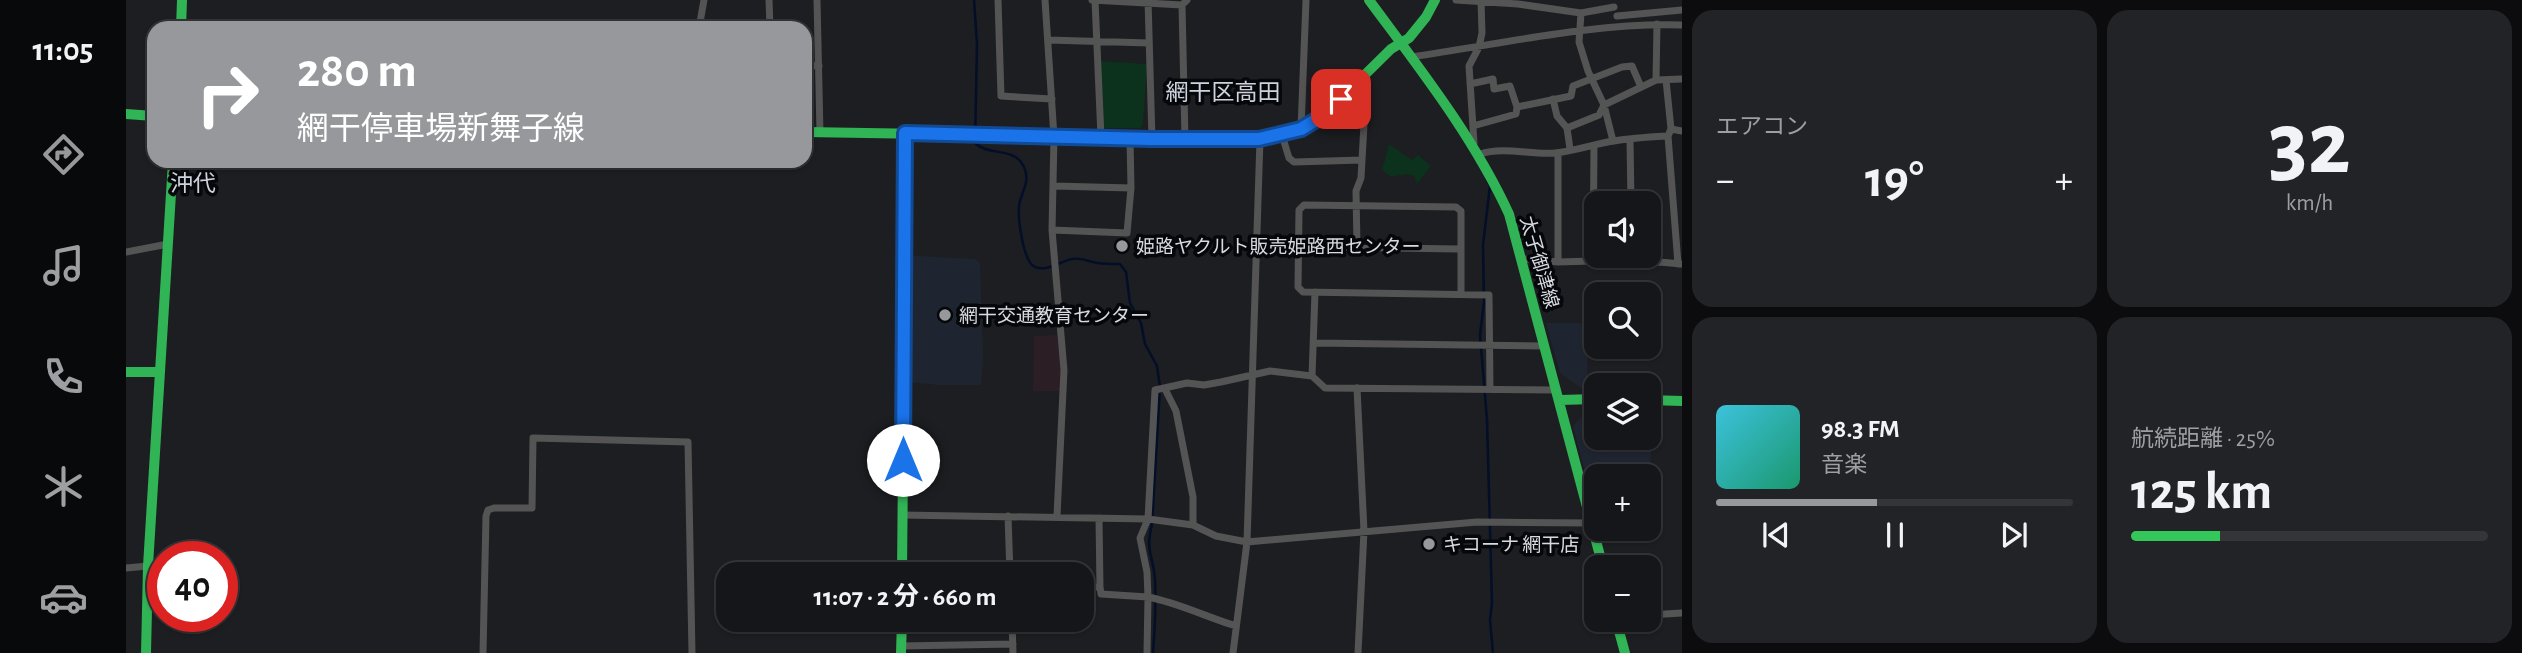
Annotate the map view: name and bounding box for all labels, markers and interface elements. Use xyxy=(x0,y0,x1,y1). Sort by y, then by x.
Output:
text: 11:05 xyxy=(33,34,93,66)
text: 280 m xyxy=(297,47,417,96)
icon: right xyxy=(182,49,273,140)
pin xyxy=(1311,69,1371,129)
district label: 網干区高田 xyxy=(1166,80,1281,105)
icon: arrive xyxy=(1322,80,1360,118)
text: 32 xyxy=(2268,99,2351,190)
text: 網干停車場新舞子線 xyxy=(297,113,585,145)
text: エアコン xyxy=(1716,116,1808,139)
icon: directions xyxy=(39,130,88,179)
text: 19° xyxy=(1865,154,1924,206)
text: − xyxy=(1716,162,1734,200)
text: + xyxy=(2055,162,2073,200)
district label: 沖代 xyxy=(170,171,216,196)
map controls xyxy=(1584,191,1661,632)
button: sound xyxy=(1584,191,1661,268)
text: km/h xyxy=(2286,192,2333,215)
street label: 太子御津線 xyxy=(1516,214,1563,311)
place label: 姫路ヤクルト販売姫路西センター xyxy=(1136,237,1420,257)
marker: 姫路ヤクルト販売姫路西センター xyxy=(1114,238,1130,254)
icon: music xyxy=(39,241,88,290)
button: search xyxy=(1584,282,1661,359)
place label: 網干交通教育センター xyxy=(959,305,1149,326)
marker: 網干交通教育センター xyxy=(937,307,953,323)
icon: phone xyxy=(39,352,88,401)
button: layers xyxy=(1584,373,1661,450)
text: 98.3 FM xyxy=(1821,416,1900,442)
position arrow xyxy=(866,423,940,497)
text: 航続距離 · 25% xyxy=(2131,428,2275,451)
text: 音楽 xyxy=(1821,454,1867,477)
icon: climate xyxy=(39,462,88,511)
button: + xyxy=(1584,464,1661,541)
text: 125 km xyxy=(2131,466,2272,518)
icon: previous xyxy=(1757,516,1795,554)
icon: pause xyxy=(1876,516,1914,554)
icon: next xyxy=(1995,516,2033,554)
place label: キコーナ 網干店 xyxy=(1443,534,1579,555)
marker: キコーナ 網干店 xyxy=(1421,536,1437,552)
speed limit sign: 40 xyxy=(147,541,238,632)
button: − xyxy=(1584,555,1661,632)
icon: car xyxy=(39,573,88,622)
text: 11:07 · 2 分 · 660 m xyxy=(814,584,996,610)

